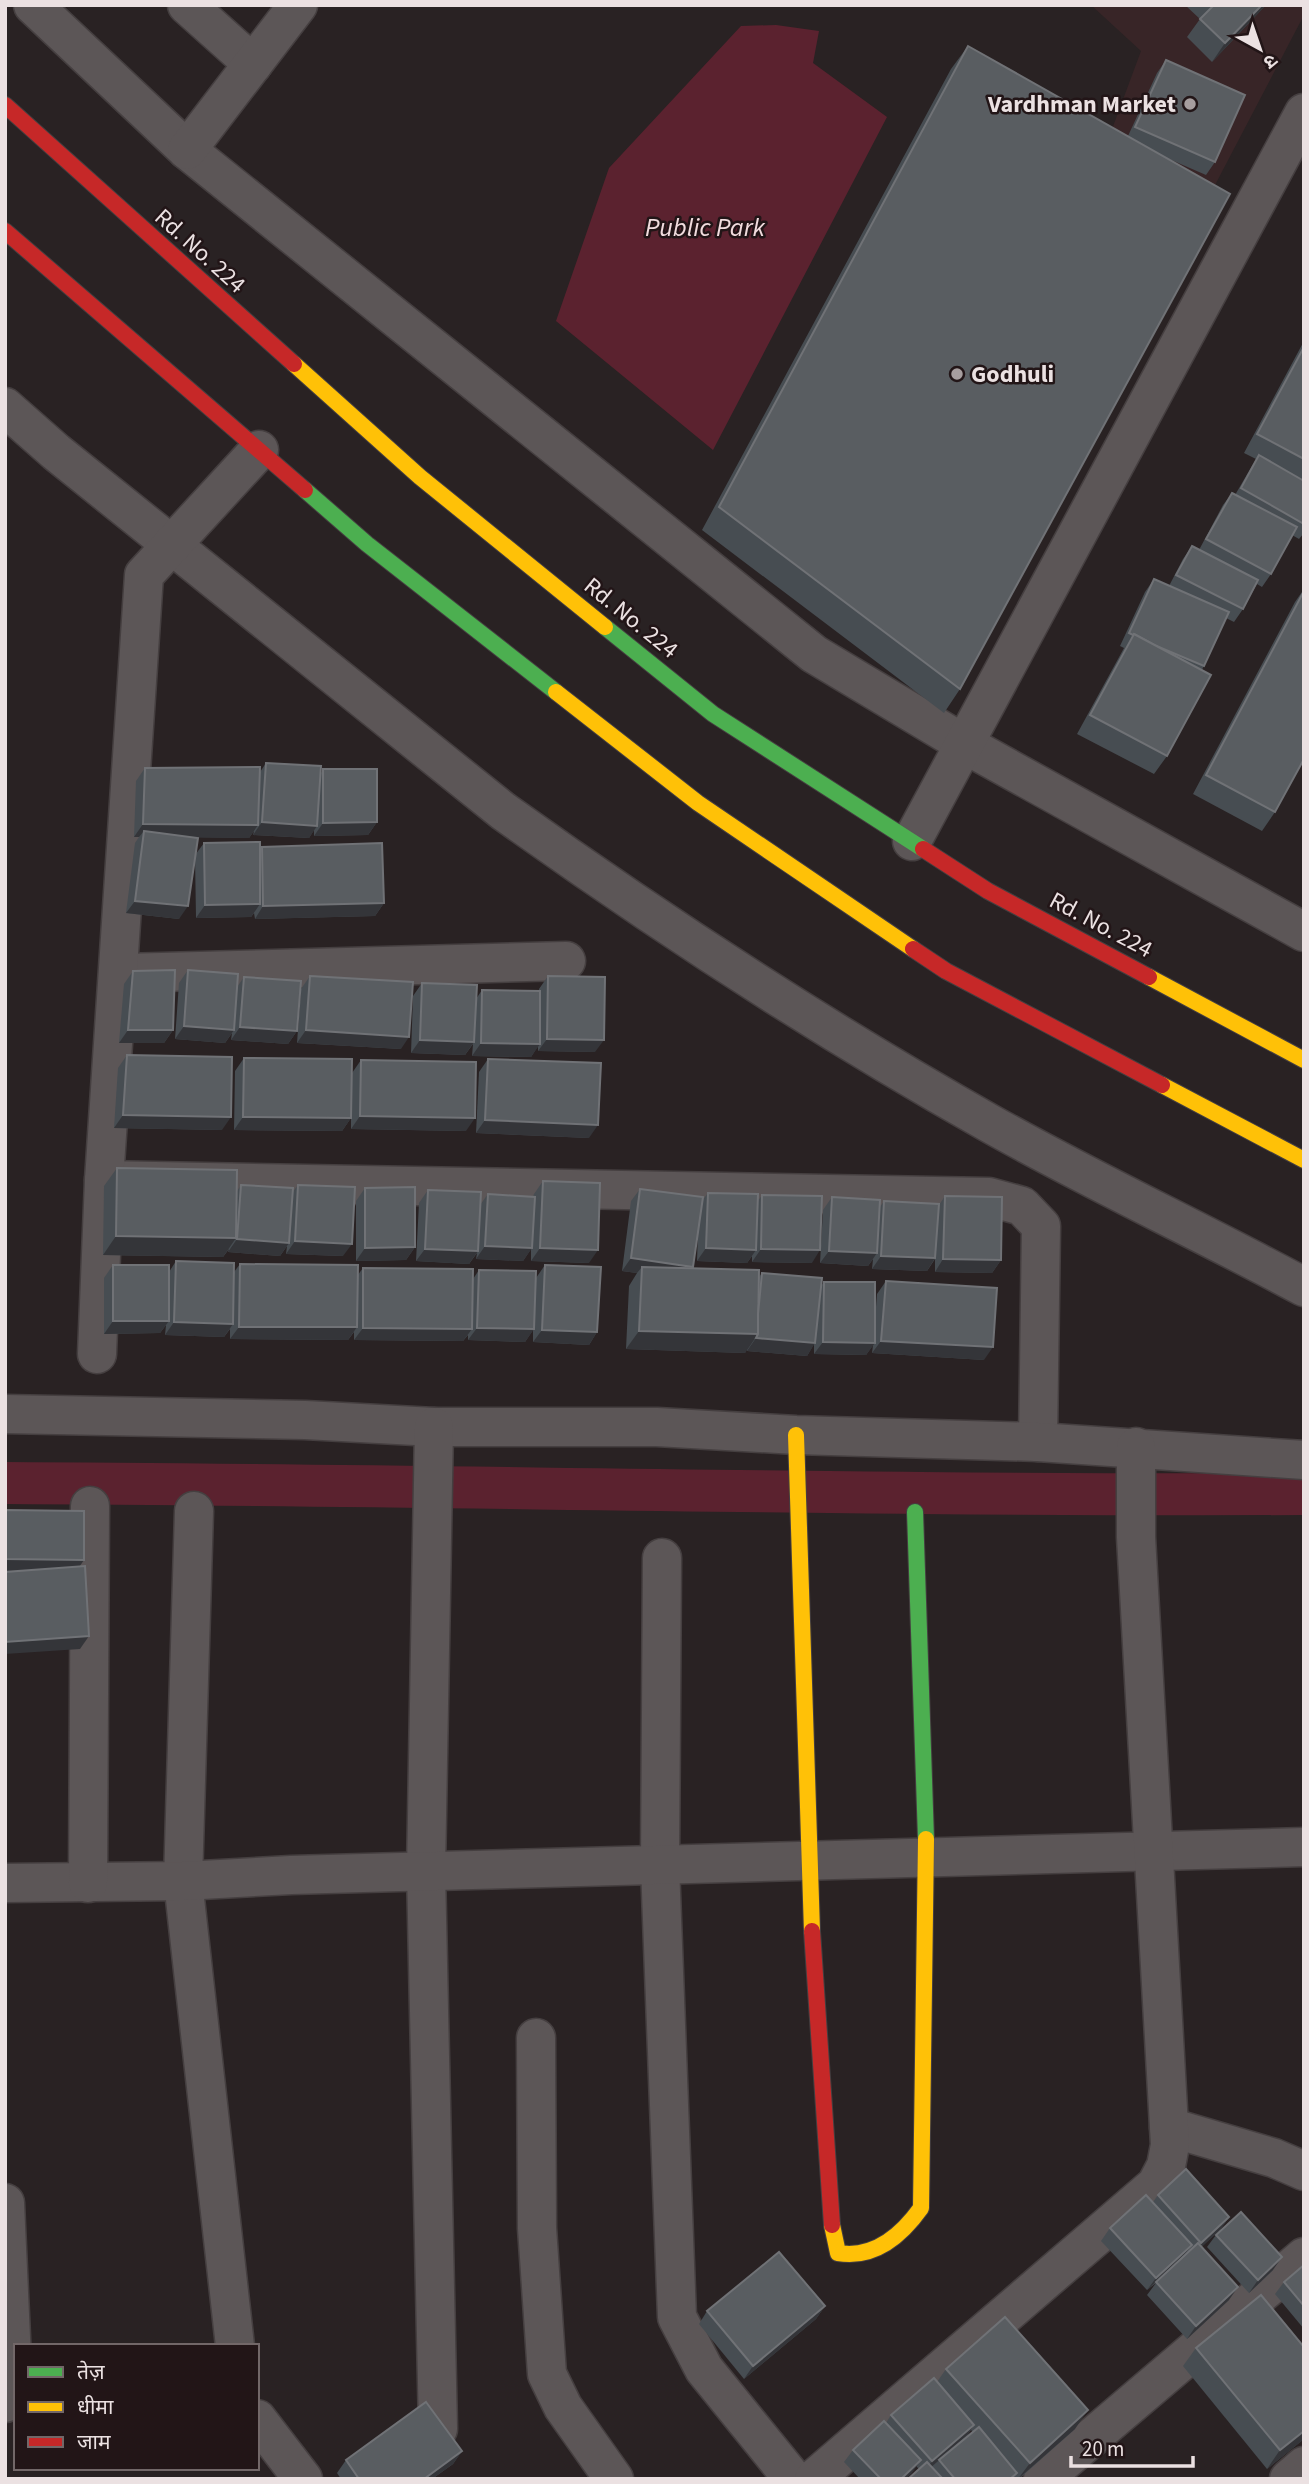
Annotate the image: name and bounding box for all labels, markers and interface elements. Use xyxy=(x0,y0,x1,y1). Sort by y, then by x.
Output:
north arrow xyxy=(1225,14,1295,84)
text: उ xyxy=(1256,47,1283,75)
place label: Vardhman Market xyxy=(987,87,1176,122)
marker: Vardhman Market xyxy=(1182,96,1198,112)
street label: Rd. No. 224 xyxy=(147,200,254,302)
water label: Public Park xyxy=(645,209,766,246)
place label: Godhuli xyxy=(971,357,1054,392)
marker: Godhuli xyxy=(949,366,965,382)
street label: Rd. No. 224 xyxy=(576,569,686,667)
street label: Rd. No. 224 xyxy=(1043,883,1159,967)
legend xyxy=(14,2344,259,2470)
text: तेज़ xyxy=(77,2357,105,2387)
text: धीमा xyxy=(77,2392,114,2422)
scale bar xyxy=(1071,2424,1194,2468)
text: जाम xyxy=(77,2427,111,2457)
text: 20 m xyxy=(1082,2434,1124,2464)

